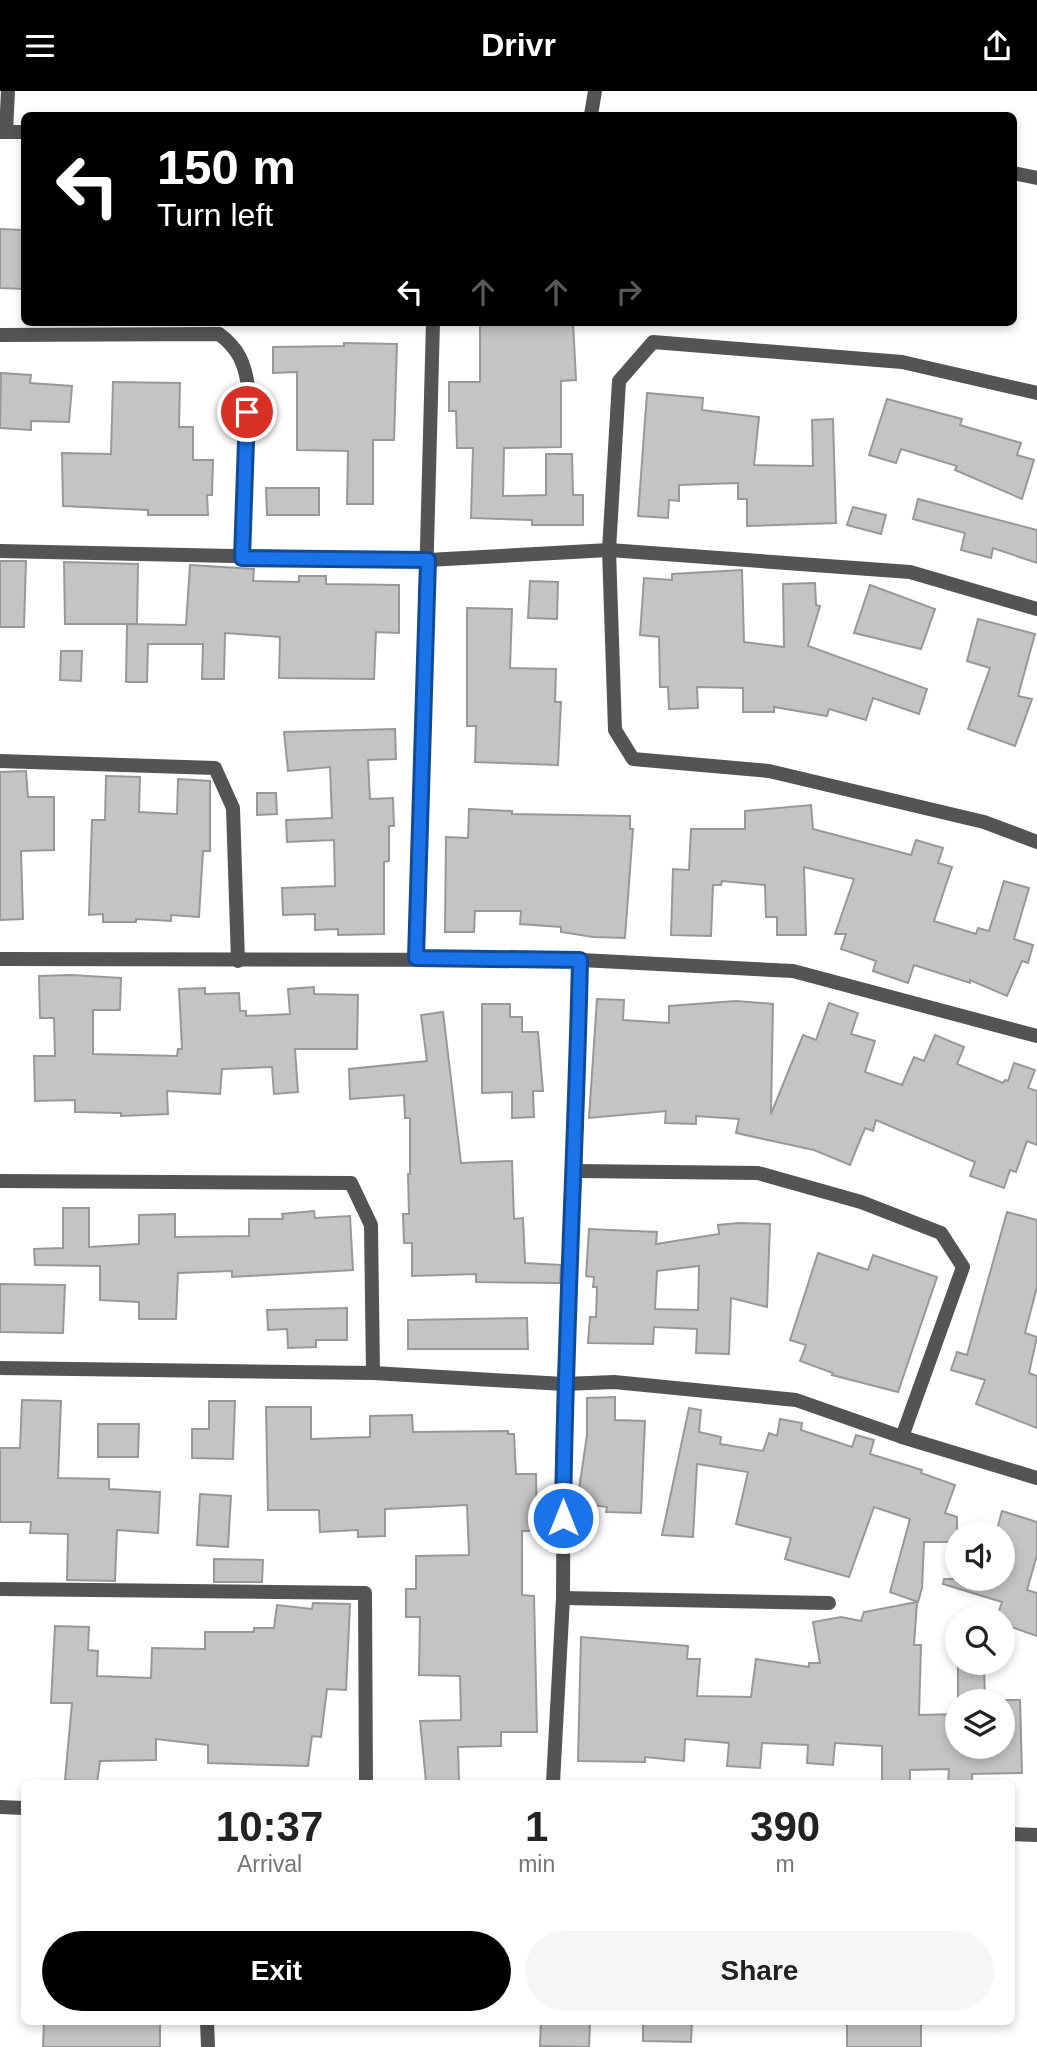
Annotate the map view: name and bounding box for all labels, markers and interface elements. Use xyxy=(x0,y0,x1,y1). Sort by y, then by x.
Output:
icon: menu xyxy=(21,27,59,65)
text: Drivr xyxy=(481,27,556,63)
icon: share xyxy=(978,27,1016,65)
icon: left xyxy=(42,140,133,231)
text: 150 m xyxy=(157,140,296,194)
text: Turn left xyxy=(157,197,273,233)
icon: left xyxy=(391,273,429,311)
icon: ahead xyxy=(464,273,502,311)
icon: ahead xyxy=(537,273,575,311)
icon: right xyxy=(610,273,648,311)
pin xyxy=(217,382,277,442)
icon: arrive xyxy=(228,393,266,431)
position arrow xyxy=(526,1481,600,1555)
map controls xyxy=(945,1521,1015,1759)
button: sound xyxy=(945,1521,1015,1591)
button: search xyxy=(945,1605,1015,1675)
button: layers xyxy=(945,1689,1015,1759)
text: 10:37 xyxy=(216,1803,323,1850)
text: 1 xyxy=(525,1803,548,1850)
text: 390 xyxy=(750,1803,820,1850)
text: Arrival xyxy=(237,1851,302,1877)
text: min xyxy=(518,1851,555,1877)
text: m xyxy=(776,1851,795,1877)
button: Exit xyxy=(42,1931,511,2011)
button: Share xyxy=(525,1931,994,2011)

